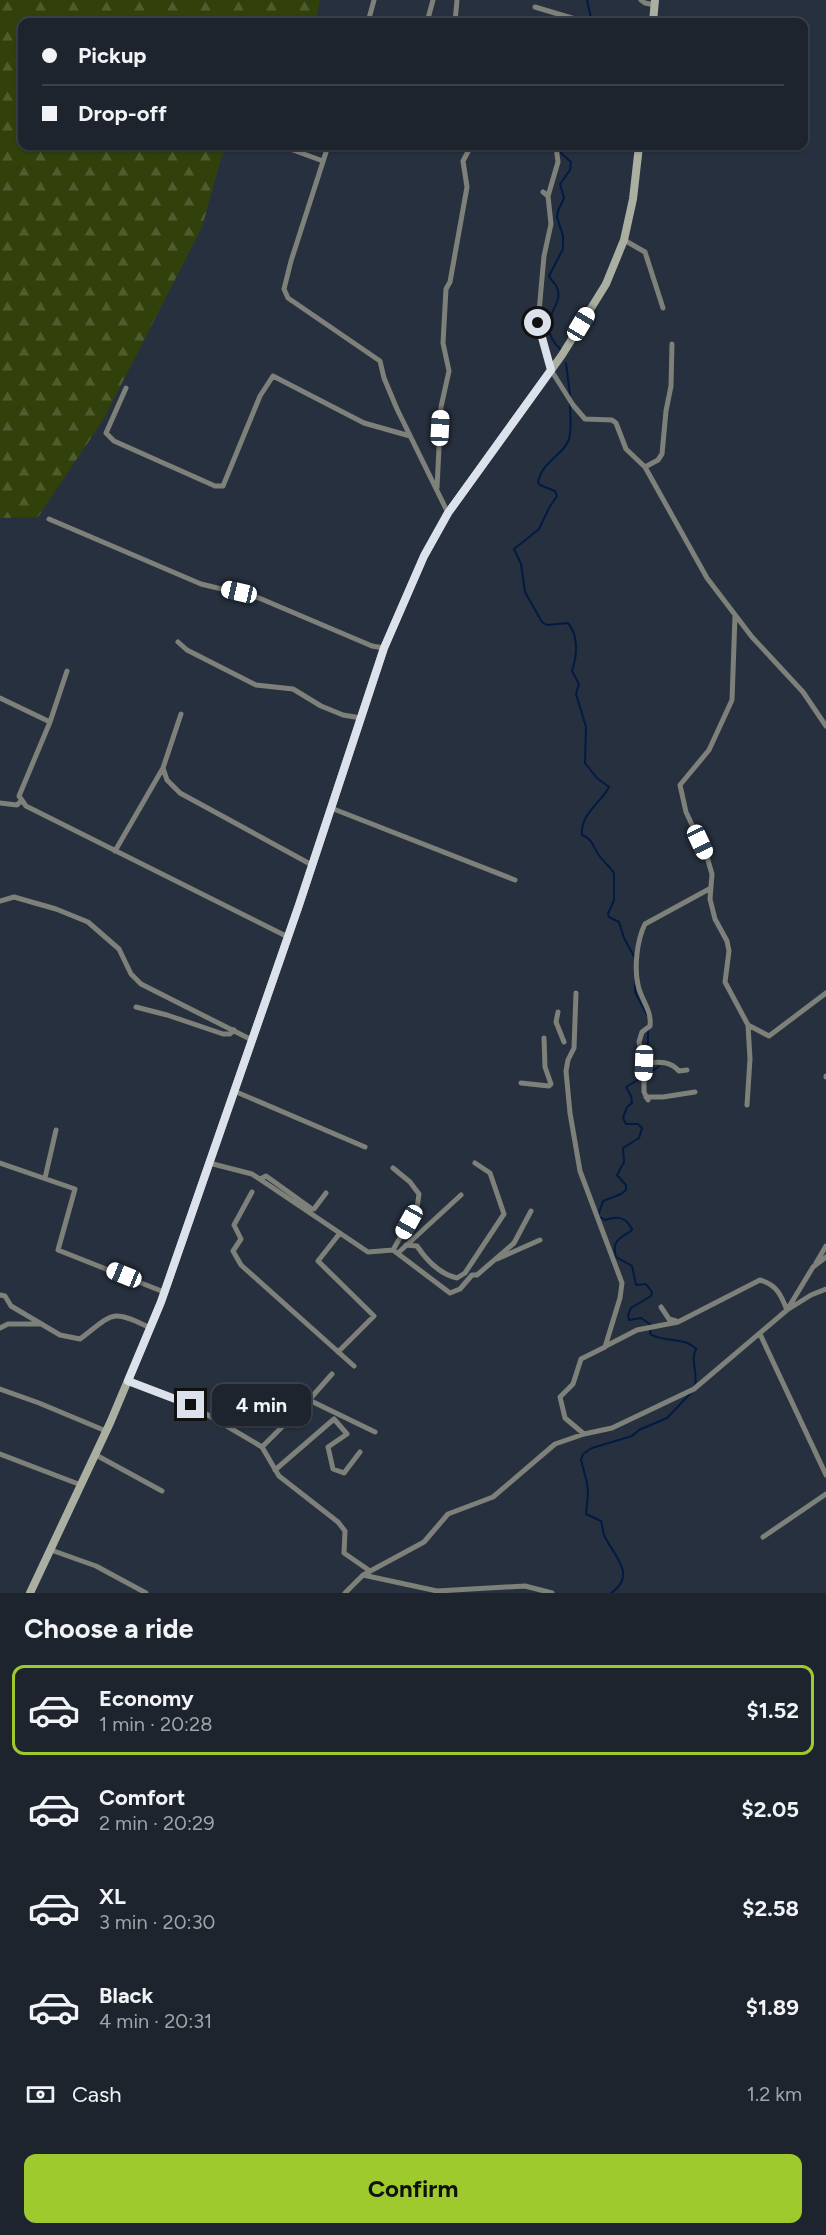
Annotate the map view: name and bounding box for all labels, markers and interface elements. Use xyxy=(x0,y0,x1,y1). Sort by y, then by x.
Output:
text: Pickup xyxy=(78,42,147,69)
text: Drop-off xyxy=(78,100,167,127)
car xyxy=(564,304,598,344)
route start xyxy=(524,309,551,336)
car xyxy=(430,410,450,446)
car xyxy=(219,579,259,605)
car xyxy=(684,822,716,862)
car xyxy=(634,1045,654,1081)
car xyxy=(392,1202,426,1242)
car xyxy=(104,1260,144,1290)
callout: 4 min xyxy=(212,1384,311,1426)
route end xyxy=(177,1391,204,1418)
text: 4 min xyxy=(236,1393,287,1417)
text: Choose a ride xyxy=(24,1612,193,1645)
icon: car xyxy=(27,1683,81,1737)
text: Economy xyxy=(99,1685,194,1712)
text: $1.52 xyxy=(747,1697,799,1724)
text: 1 min · 20:28 xyxy=(99,1712,213,1736)
icon: car xyxy=(27,1782,81,1836)
text: Comfort xyxy=(99,1784,185,1811)
text: $2.05 xyxy=(742,1796,799,1823)
text: 2 min · 20:29 xyxy=(99,1811,214,1835)
icon: car xyxy=(27,1881,81,1935)
text: XL xyxy=(99,1883,126,1910)
text: $2.58 xyxy=(742,1895,799,1922)
text: 3 min · 20:30 xyxy=(99,1910,215,1934)
icon: car xyxy=(27,1980,81,2034)
text: Black xyxy=(99,1982,153,2009)
text: $1.89 xyxy=(746,1994,799,2021)
text: 4 min · 20:31 xyxy=(99,2009,212,2033)
icon: cash xyxy=(24,2078,57,2111)
text: Cash xyxy=(72,2081,122,2108)
text: 1.2 km xyxy=(747,2082,802,2106)
button: Confirm xyxy=(24,2154,802,2223)

